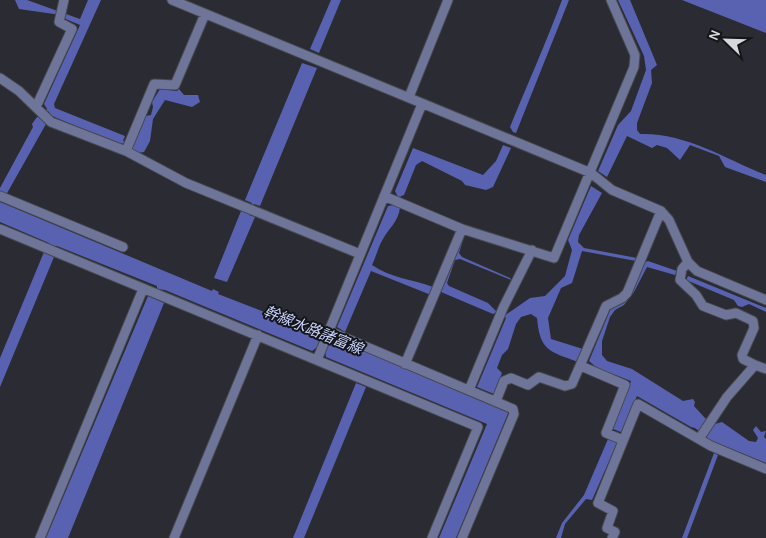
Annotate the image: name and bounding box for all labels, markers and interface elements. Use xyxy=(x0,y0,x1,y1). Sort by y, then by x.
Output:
north arrow xyxy=(701,15,751,65)
text: N xyxy=(705,27,724,43)
water label: 幹線水路諸富線 xyxy=(261,302,367,359)

